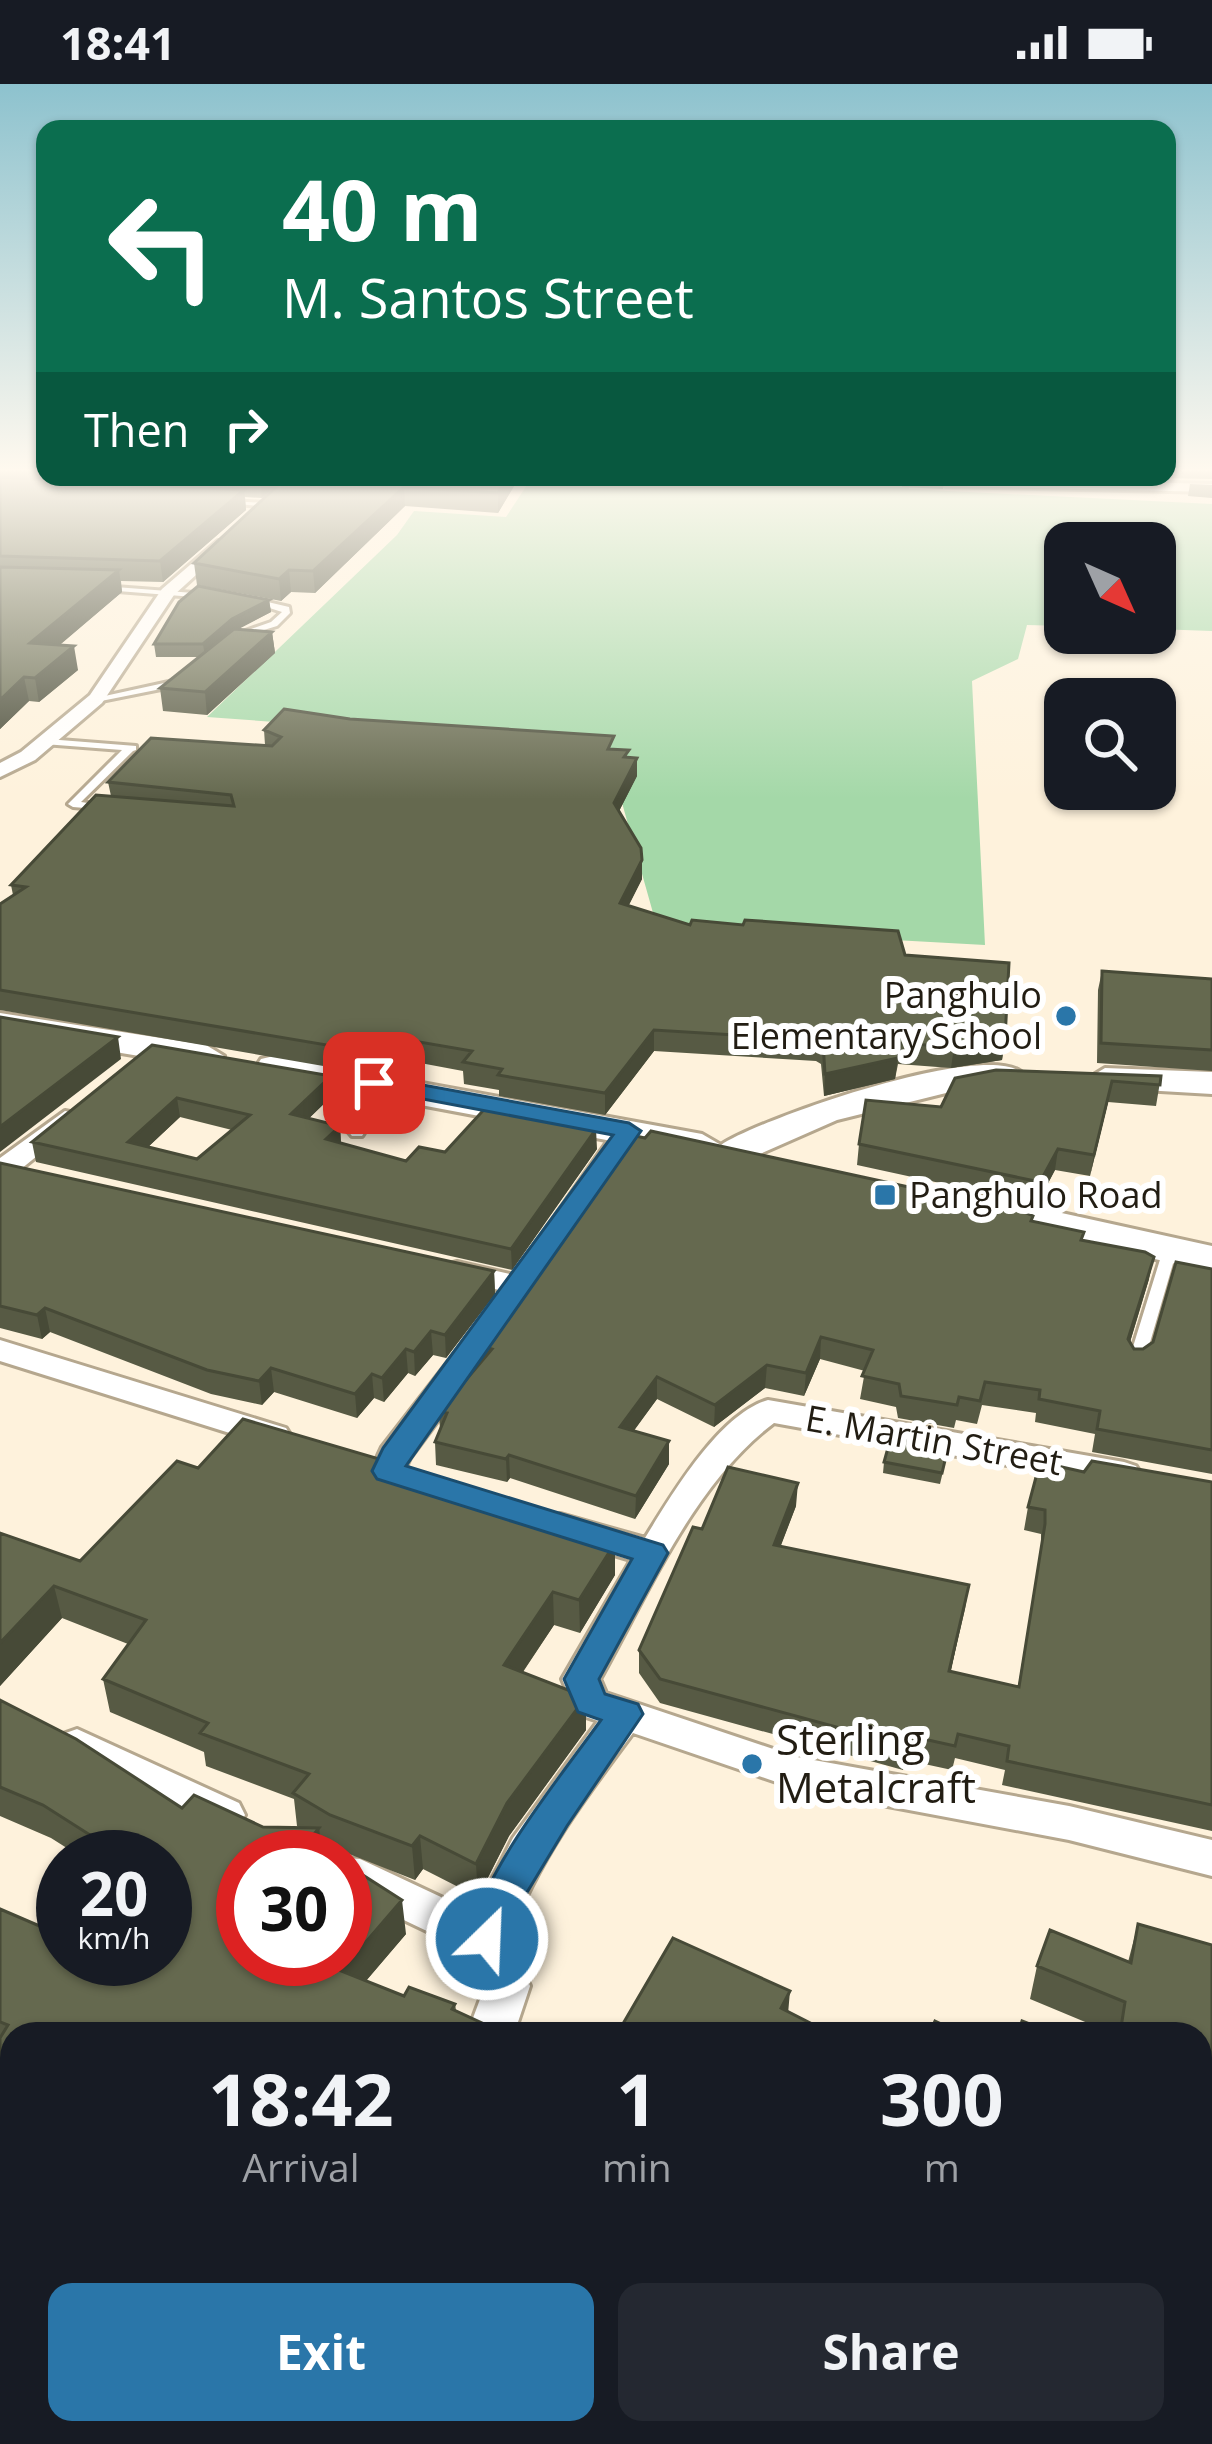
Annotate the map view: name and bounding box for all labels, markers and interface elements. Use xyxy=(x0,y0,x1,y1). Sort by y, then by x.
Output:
text: 18:41 xyxy=(60,12,176,73)
text: 40 m xyxy=(282,151,482,266)
icon: left xyxy=(84,168,240,324)
text: M. Santos Street xyxy=(282,260,694,334)
icon: right xyxy=(213,396,279,462)
text: Then xyxy=(84,399,189,460)
north arrow xyxy=(1044,522,1176,654)
map controls xyxy=(1044,522,1176,810)
button: search xyxy=(1044,678,1176,810)
place label: Panghulo Elementary School xyxy=(731,970,1042,1060)
marker: Panghulo Elementary School xyxy=(1053,1003,1079,1029)
pin xyxy=(323,1032,425,1134)
icon: arrive xyxy=(341,1050,407,1116)
place label: Panghulo Road xyxy=(909,1170,1162,1219)
marker: Panghulo Road xyxy=(872,1182,898,1208)
street label: E. Martin Street xyxy=(802,1393,1066,1486)
place label: Sterling Metalcraft xyxy=(776,1710,976,1815)
marker: Sterling Metalcraft xyxy=(739,1751,765,1777)
speed limit sign: 30 xyxy=(216,1830,372,1986)
text: 20 xyxy=(80,1852,148,1934)
position arrow xyxy=(424,1876,550,2002)
text: km/h xyxy=(78,1917,150,1958)
text: 18:42 xyxy=(208,2049,394,2147)
text: 1 xyxy=(616,2049,657,2147)
text: 300 xyxy=(880,2049,1004,2147)
text: Arrival xyxy=(242,2140,360,2193)
text: min xyxy=(602,2140,672,2193)
text: m xyxy=(924,2140,960,2193)
button: Exit xyxy=(48,2283,594,2421)
button: Share xyxy=(618,2283,1164,2421)

